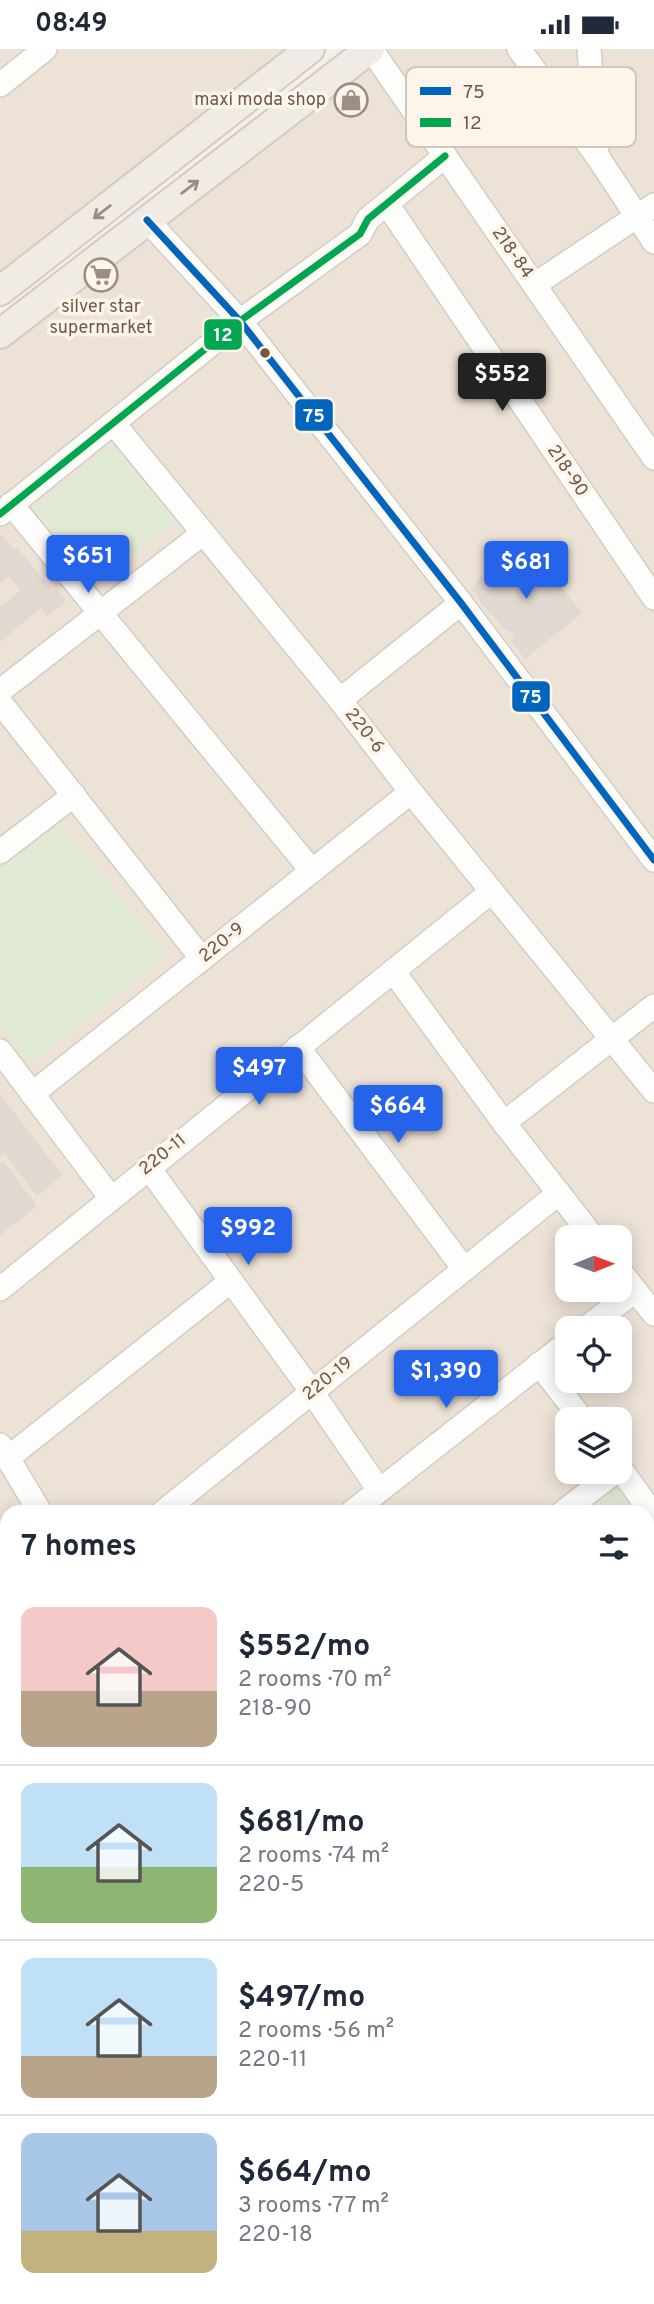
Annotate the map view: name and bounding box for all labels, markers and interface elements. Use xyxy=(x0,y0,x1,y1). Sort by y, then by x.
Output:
text: 08:49 xyxy=(35,8,107,41)
legend xyxy=(406,67,636,147)
shop icon: maxi moda shop xyxy=(332,81,370,119)
text: 75 xyxy=(463,81,485,105)
place label: maxi moda shop xyxy=(194,89,326,112)
text: 12 xyxy=(463,112,482,136)
one-way arrow xyxy=(180,179,198,194)
one-way arrow xyxy=(93,204,112,219)
street label: 218-84 xyxy=(486,223,538,283)
supermarket icon: silver star supermarket xyxy=(82,256,120,294)
place label: silver star supermarket xyxy=(49,296,153,340)
line badge: 12 xyxy=(203,318,243,351)
text: 12 xyxy=(213,324,233,348)
unlabelled marker xyxy=(258,346,272,360)
pin: $552 xyxy=(461,353,543,413)
text: $552 xyxy=(474,361,530,390)
line badge: 75 xyxy=(294,398,334,432)
text: 75 xyxy=(303,405,325,429)
street label: 218-90 xyxy=(541,441,593,501)
pin: $651 xyxy=(47,535,129,595)
pin: $681 xyxy=(485,541,567,601)
text: $651 xyxy=(62,543,114,572)
text: $681 xyxy=(500,549,552,578)
line badge: 75 xyxy=(511,680,551,713)
text: 75 xyxy=(520,686,542,710)
street label: 220-6 xyxy=(339,704,389,758)
street label: 220-9 xyxy=(195,918,249,968)
pin: $497 xyxy=(218,1047,300,1107)
text: $497 xyxy=(232,1055,286,1084)
pin: $664 xyxy=(357,1085,439,1145)
text: $664 xyxy=(370,1093,426,1122)
street label: 220-11 xyxy=(135,1129,191,1181)
pin: $992 xyxy=(207,1207,289,1267)
text: $992 xyxy=(220,1215,276,1244)
north arrow xyxy=(555,1225,632,1302)
map controls xyxy=(555,1225,632,1484)
button: locate xyxy=(555,1316,632,1393)
pin: $1,390 xyxy=(389,1351,503,1410)
street label: 220-19 xyxy=(298,1352,358,1406)
text: $1,390 xyxy=(410,1358,482,1387)
button: layers xyxy=(555,1407,632,1484)
icon: filters xyxy=(595,1528,633,1566)
text: 7 homes xyxy=(21,1529,137,1566)
text: $552/mo xyxy=(238,1629,370,1666)
icon: home xyxy=(77,1635,161,1719)
text: 2 rooms · 70 m² xyxy=(238,1666,391,1695)
text: 218-90 xyxy=(238,1695,312,1724)
text: $681/mo xyxy=(238,1805,365,1842)
icon: home xyxy=(77,1811,161,1895)
text: 2 rooms · 74 m² xyxy=(238,1842,389,1871)
text: 220-5 xyxy=(238,1871,304,1900)
text: $497/mo xyxy=(238,1980,365,2017)
icon: home xyxy=(77,1986,161,2070)
text: 2 rooms · 56 m² xyxy=(238,2017,394,2046)
text: 220-11 xyxy=(238,2046,307,2075)
text: $664/mo xyxy=(238,2155,371,2192)
icon: home xyxy=(77,2161,161,2245)
text: 3 rooms · 77 m² xyxy=(238,2192,389,2221)
text: 220-18 xyxy=(238,2221,313,2250)

